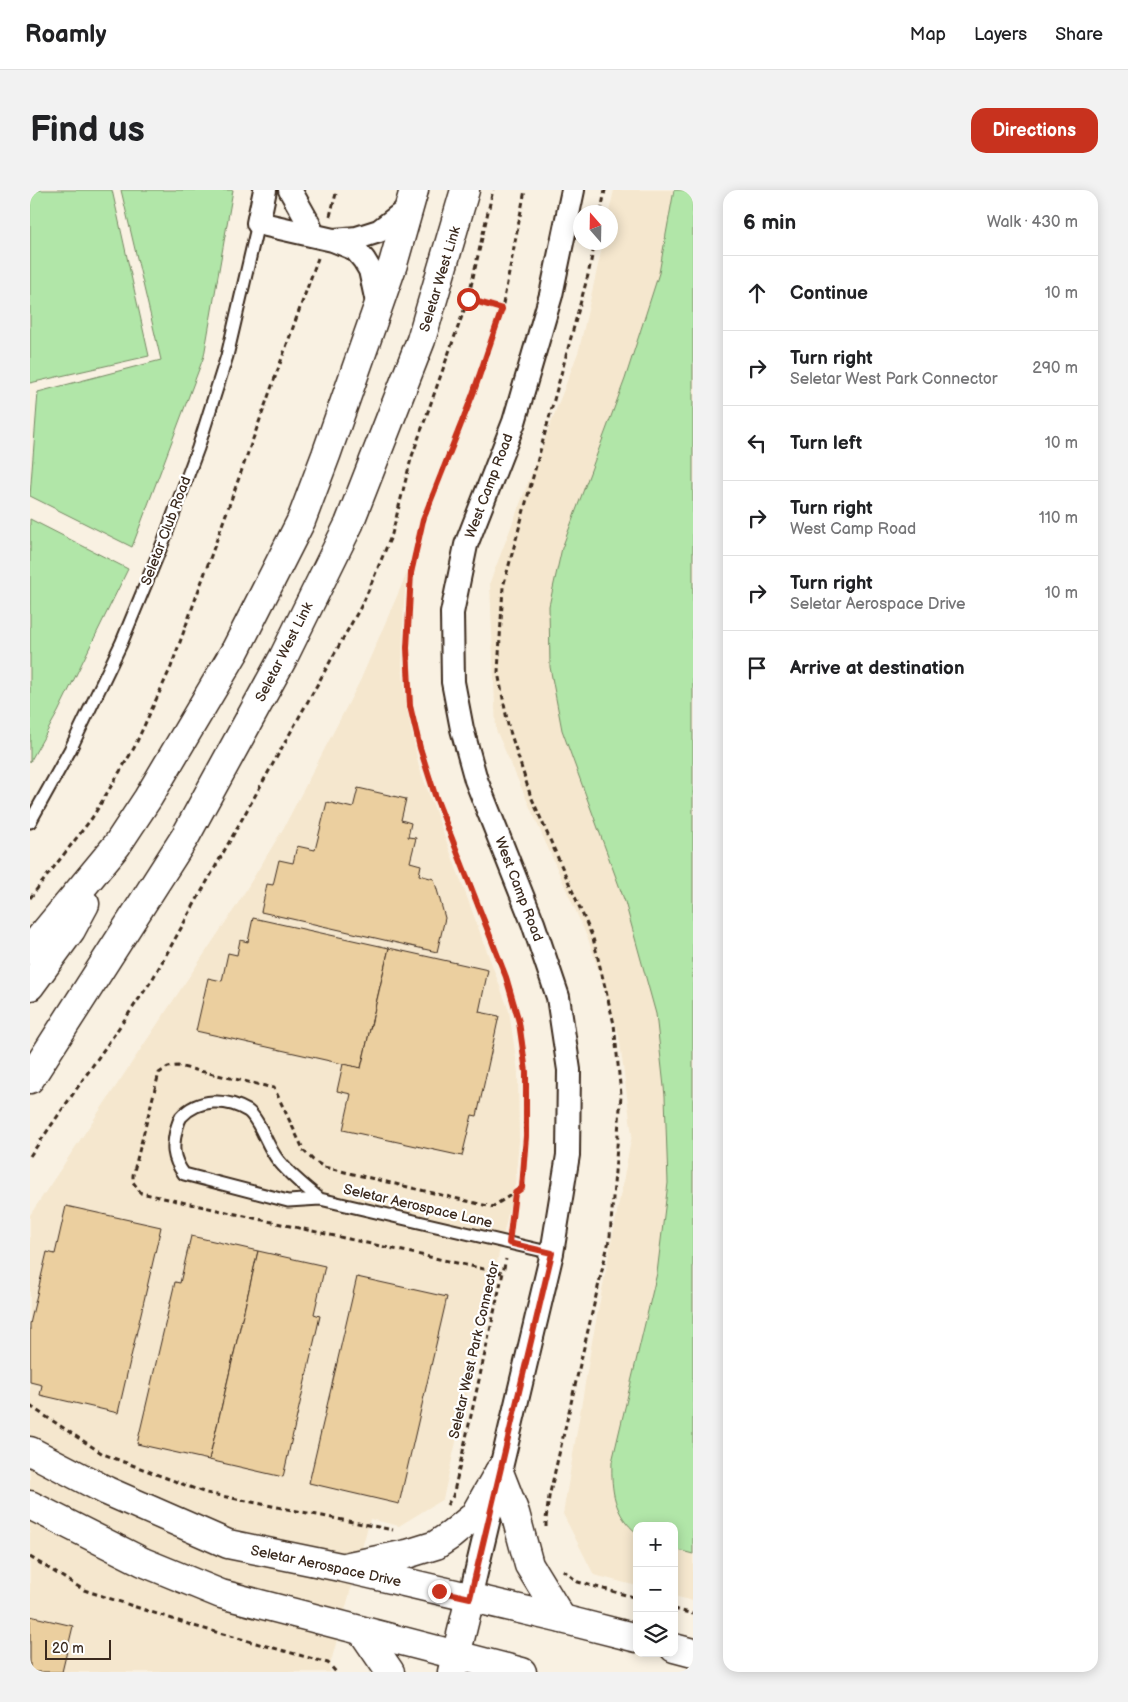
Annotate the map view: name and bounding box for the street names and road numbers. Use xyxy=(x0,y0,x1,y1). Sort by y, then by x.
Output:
street label: Seletar West Link xyxy=(416,224,464,334)
street label: West Camp Road xyxy=(461,431,517,541)
street label: Seletar Club Road xyxy=(137,474,195,588)
street label: Seletar West Link xyxy=(252,599,316,705)
street label: West Camp Road xyxy=(491,834,547,944)
street label: Seletar Aerospace Lane xyxy=(342,1181,494,1231)
street label: Seletar West Park Connector xyxy=(445,1259,503,1440)
street label: Seletar Aerospace Drive xyxy=(249,1542,403,1590)

